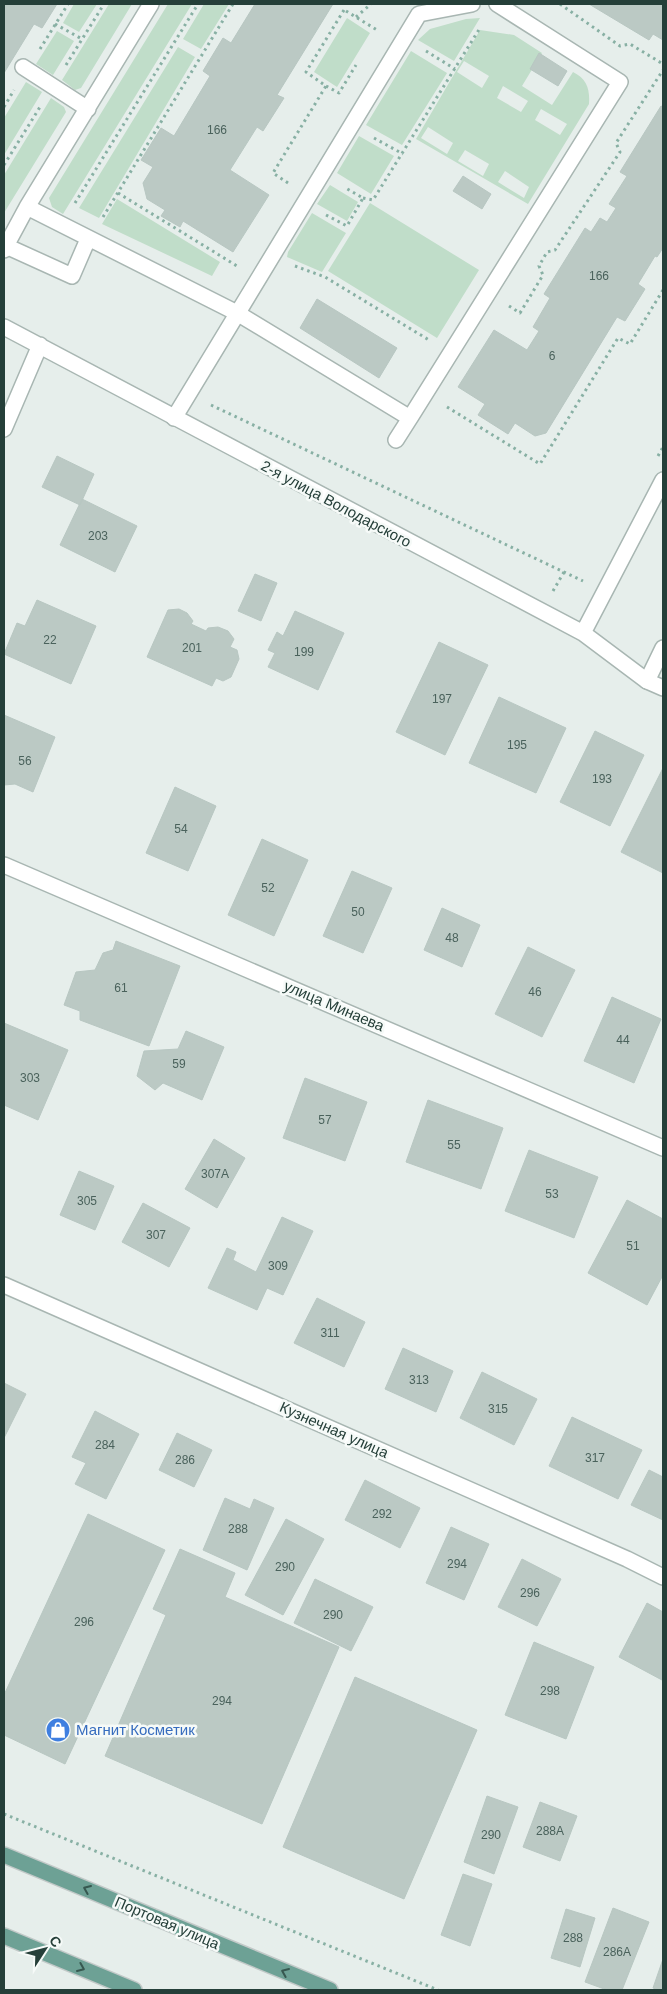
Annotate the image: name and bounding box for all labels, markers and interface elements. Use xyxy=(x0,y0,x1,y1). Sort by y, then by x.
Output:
house number: 166 xyxy=(207,123,227,137)
house number: 166 xyxy=(589,269,609,283)
house number: 6 xyxy=(549,349,556,363)
street label: 2-я улица Володарского xyxy=(258,457,414,550)
house number: 203 xyxy=(88,529,108,543)
house number: 22 xyxy=(43,633,57,647)
house number: 201 xyxy=(182,641,202,655)
house number: 199 xyxy=(294,645,314,659)
house number: 197 xyxy=(432,692,452,706)
house number: 195 xyxy=(507,738,527,752)
house number: 56 xyxy=(18,754,32,768)
house number: 193 xyxy=(592,772,612,786)
house number: 54 xyxy=(174,822,188,836)
house number: 52 xyxy=(261,881,275,895)
house number: 50 xyxy=(351,905,365,919)
house number: 48 xyxy=(445,931,459,945)
street label: улица Минаева xyxy=(281,977,388,1035)
house number: 61 xyxy=(114,981,128,995)
house number: 46 xyxy=(528,985,542,999)
house number: 44 xyxy=(616,1033,630,1047)
house number: 59 xyxy=(172,1057,186,1071)
house number: 303 xyxy=(20,1071,40,1085)
house number: 57 xyxy=(318,1113,332,1127)
house number: 55 xyxy=(447,1138,461,1152)
house number: 307А xyxy=(201,1167,229,1181)
house number: 53 xyxy=(545,1187,559,1201)
house number: 305 xyxy=(77,1194,97,1208)
house number: 307 xyxy=(146,1228,166,1242)
house number: 51 xyxy=(626,1239,640,1253)
house number: 309 xyxy=(268,1259,288,1273)
house number: 311 xyxy=(320,1326,340,1340)
house number: 313 xyxy=(409,1373,429,1387)
street label: Кузнечная улица xyxy=(277,1398,392,1461)
house number: 315 xyxy=(488,1402,508,1416)
house number: 284 xyxy=(95,1438,115,1452)
house number: 317 xyxy=(585,1451,605,1465)
house number: 286 xyxy=(175,1453,195,1467)
house number: 292 xyxy=(372,1507,392,1521)
house number: 288 xyxy=(228,1522,248,1536)
house number: 294 xyxy=(447,1557,467,1571)
house number: 290 xyxy=(275,1560,295,1574)
house number: 296 xyxy=(520,1586,540,1600)
house number: 290 xyxy=(323,1608,343,1622)
house number: 296 xyxy=(74,1615,94,1629)
house number: 298 xyxy=(540,1684,560,1698)
house number: 294 xyxy=(212,1694,232,1708)
shop icon: Магнит Косметик xyxy=(45,1717,71,1743)
place label: Магнит Косметик xyxy=(76,1721,195,1738)
house number: 288А xyxy=(536,1824,564,1838)
house number: 290 xyxy=(481,1828,501,1842)
one-way arrow xyxy=(83,1885,92,1896)
street label: Портовая улица xyxy=(112,1893,223,1952)
north arrow xyxy=(20,1924,70,1974)
house number: 288 xyxy=(563,1931,583,1945)
text: С xyxy=(46,1933,65,1950)
house number: 286А xyxy=(603,1945,631,1959)
one-way arrow xyxy=(76,1962,85,1973)
one-way arrow xyxy=(281,1967,290,1978)

